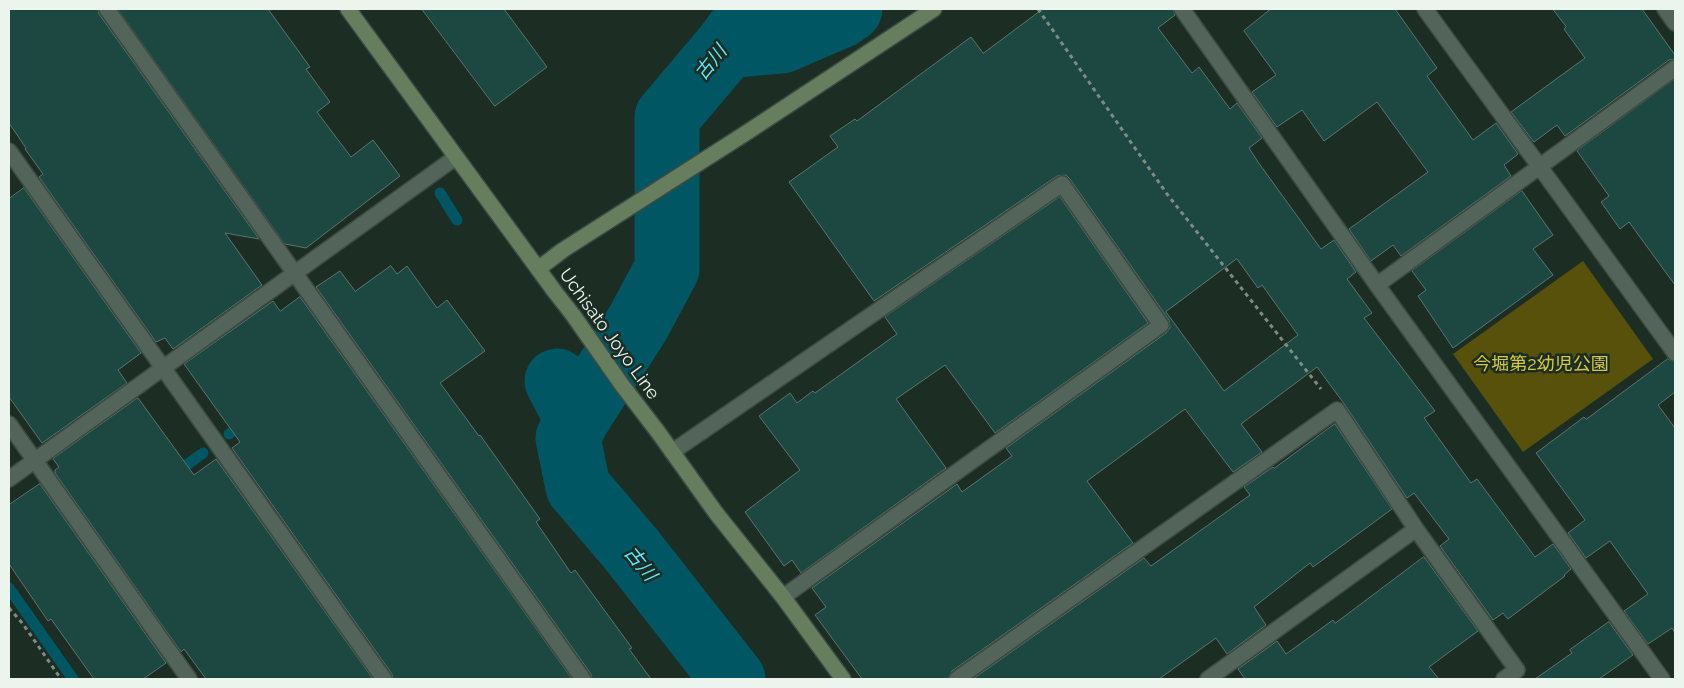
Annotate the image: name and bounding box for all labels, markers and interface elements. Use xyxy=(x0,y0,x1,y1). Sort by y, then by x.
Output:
water label: 古川 xyxy=(690,41,732,85)
street label: Uchisato Joyo Line xyxy=(554,264,664,404)
park label: 今堀第2幼児公園 xyxy=(1473,354,1609,376)
water label: 古川 xyxy=(619,542,661,586)

